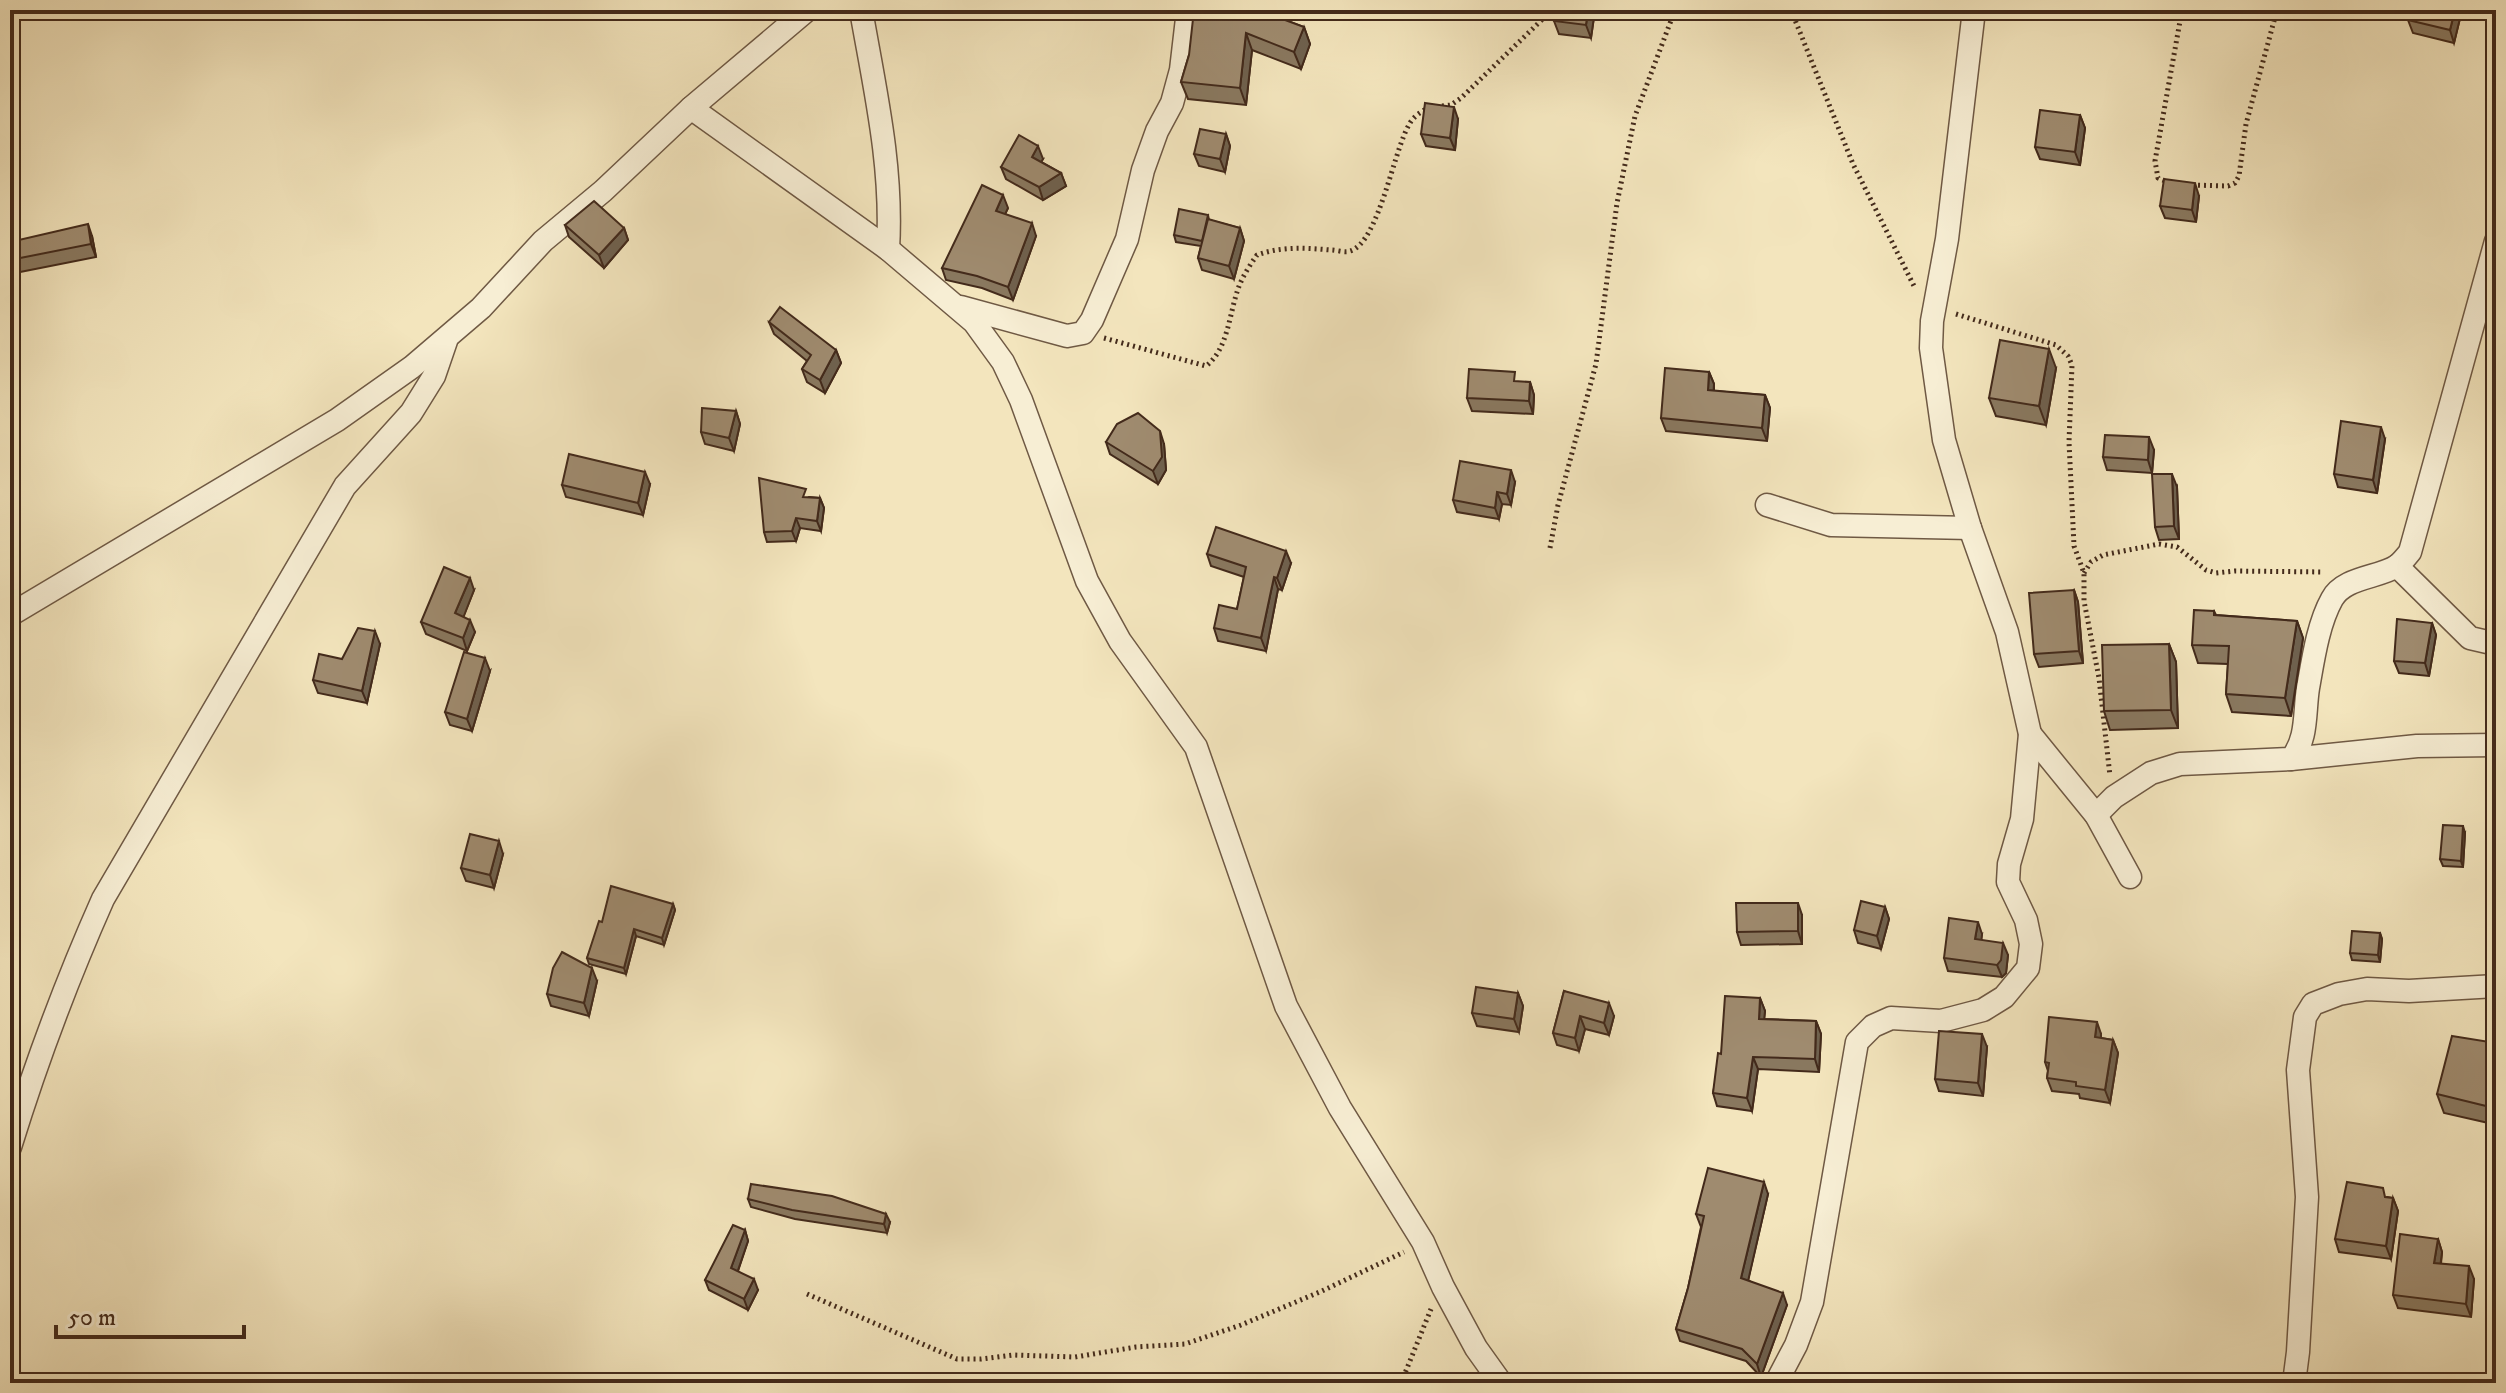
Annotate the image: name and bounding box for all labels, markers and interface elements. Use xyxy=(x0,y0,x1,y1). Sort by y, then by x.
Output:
scale bar xyxy=(56,1289,244,1339)
text: 50 m xyxy=(68,1303,116,1333)

